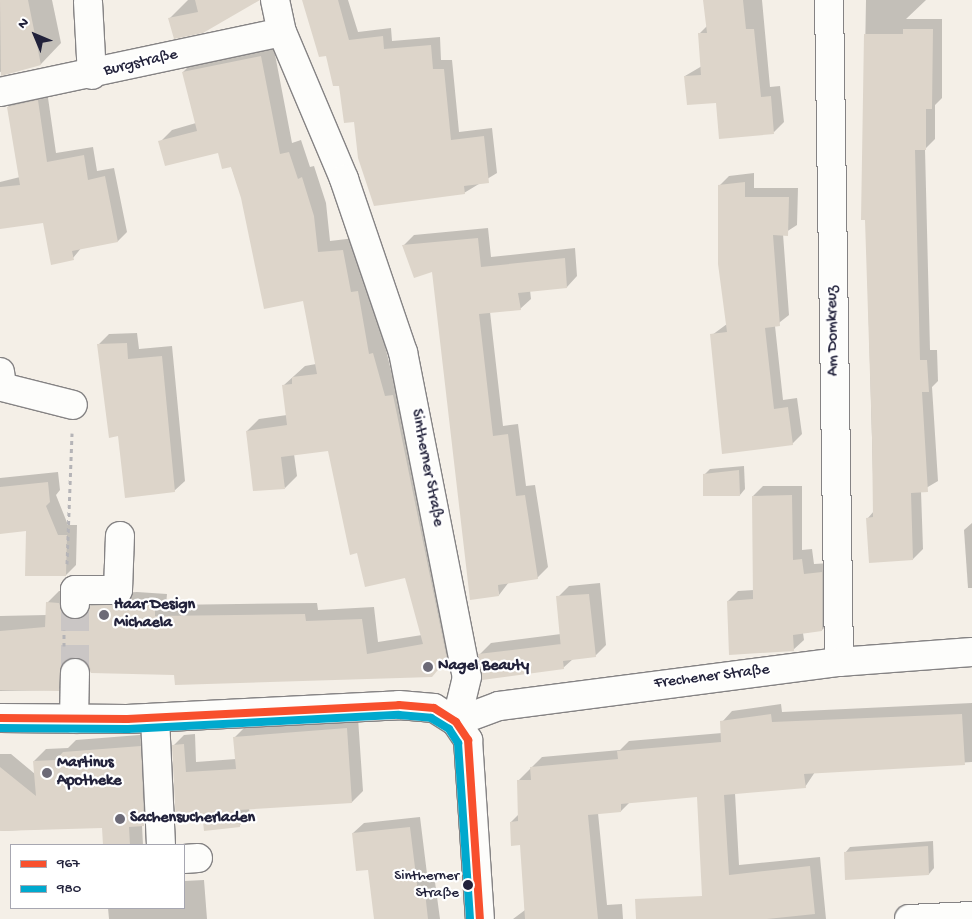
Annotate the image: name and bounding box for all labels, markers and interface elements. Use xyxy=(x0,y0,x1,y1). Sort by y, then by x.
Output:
north arrow xyxy=(10,10,60,60)
text: N xyxy=(15,15,33,33)
street label: Burgstraße xyxy=(102,46,180,82)
street label: Am Domkreuz xyxy=(824,286,844,376)
street label: Sintherner Straße xyxy=(405,408,447,528)
place label: Haar Design Michaela xyxy=(114,596,195,634)
marker: Haar Design Michaela xyxy=(98,609,110,621)
place label: Nagel Beauty xyxy=(438,657,529,677)
marker: Nagel Beauty xyxy=(422,661,434,673)
street label: Frechener Straße xyxy=(653,661,771,695)
place label: Martinus Apotheke xyxy=(57,754,121,792)
marker: Martinus Apotheke xyxy=(41,767,53,779)
place label: Sachensucherladen xyxy=(130,809,255,829)
marker: Sachensucherladen xyxy=(114,813,126,825)
legend xyxy=(10,844,185,909)
text: 967 xyxy=(57,855,80,873)
place label: Sintherner Straße xyxy=(394,867,459,902)
text: 980 xyxy=(57,880,81,898)
marker: Sintherner Straße xyxy=(463,880,473,890)

